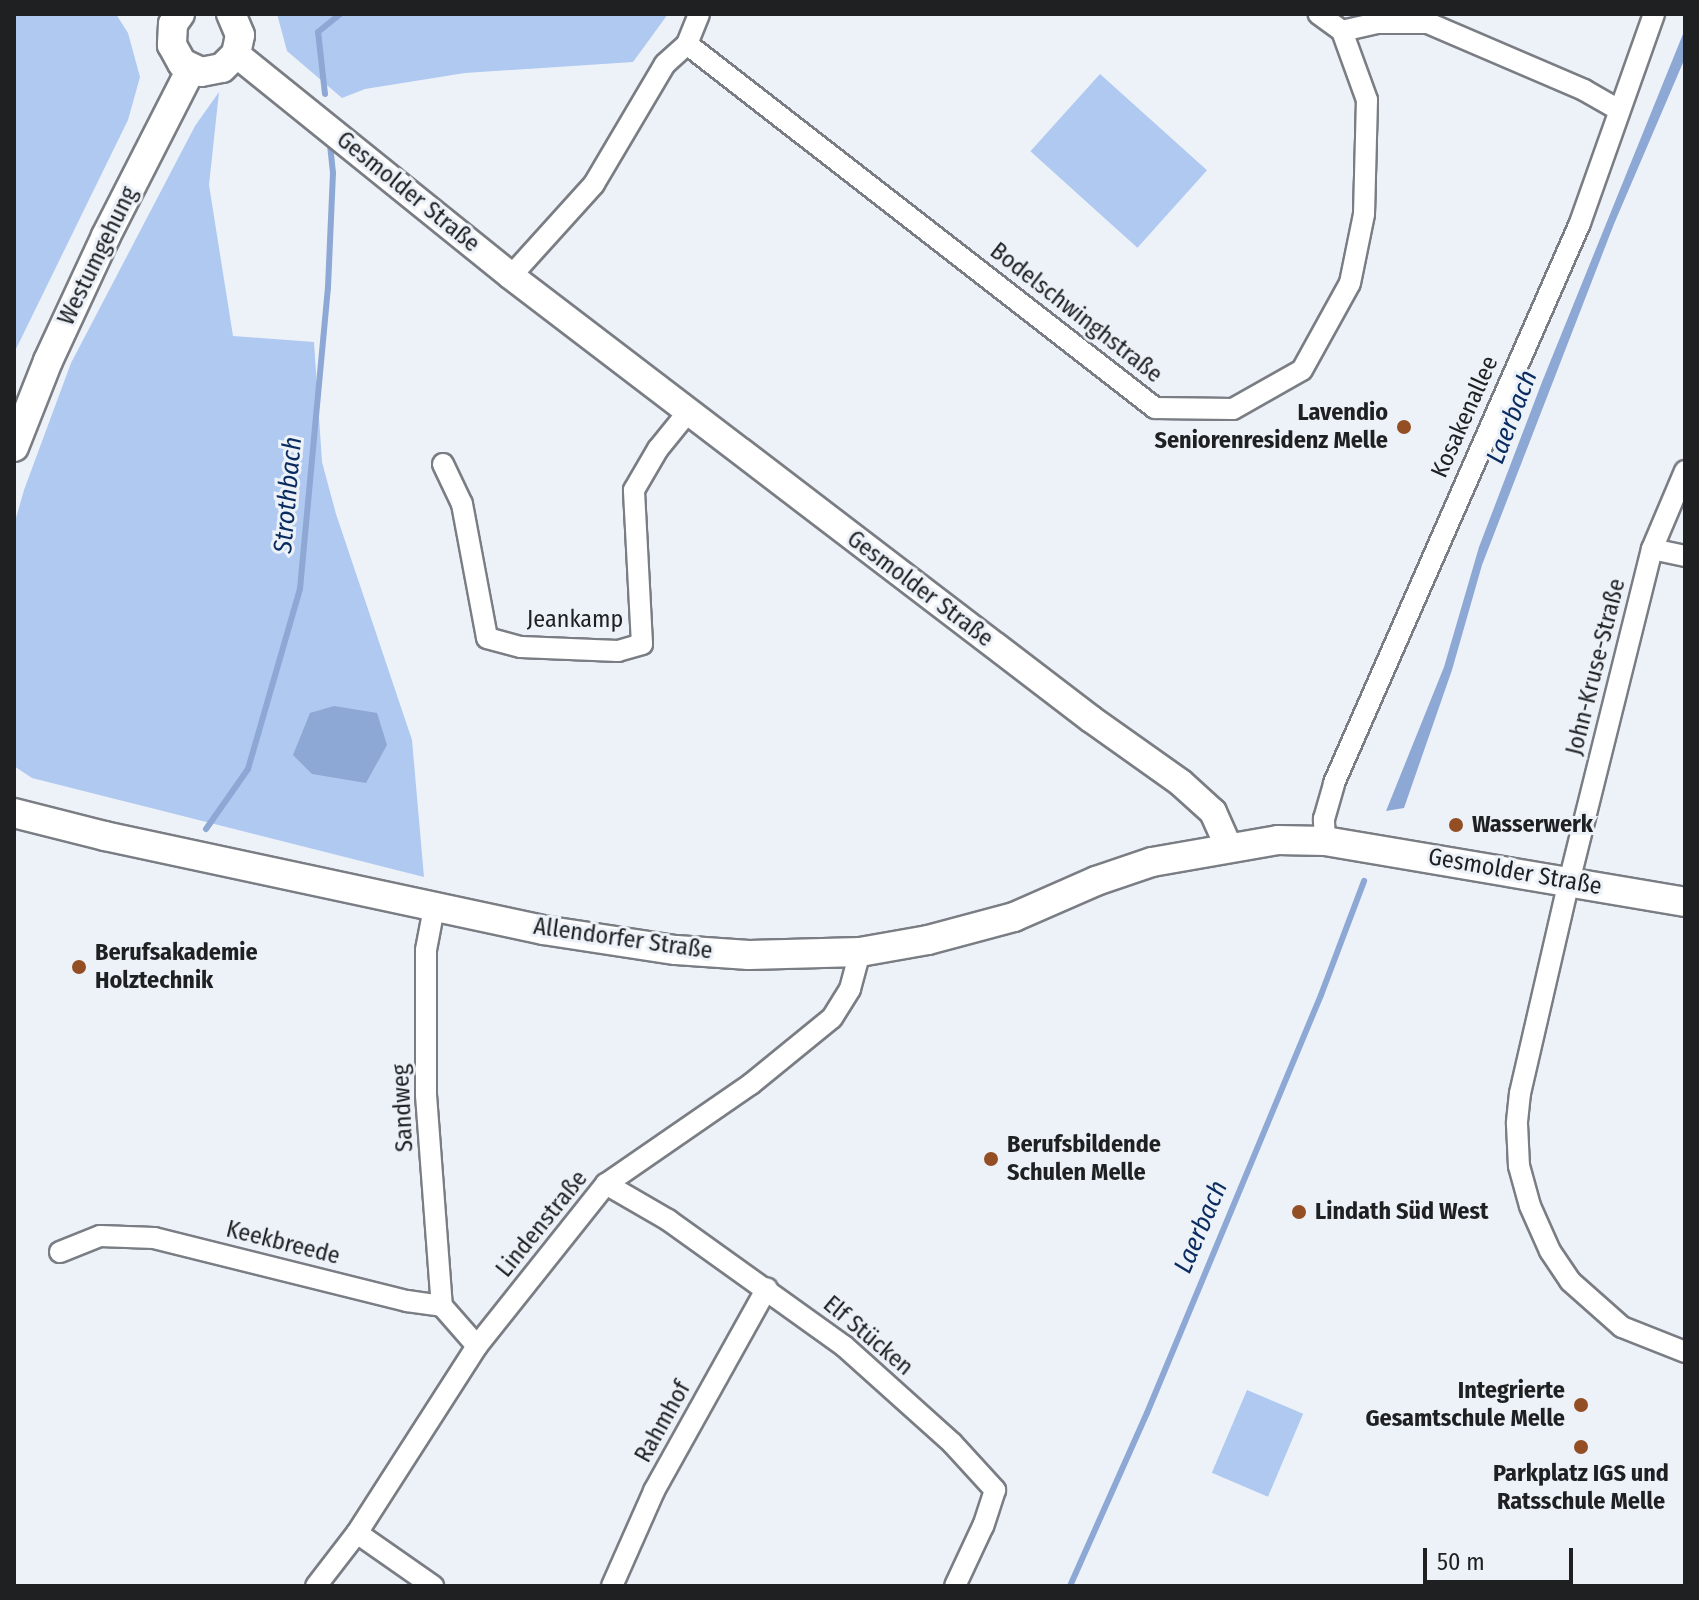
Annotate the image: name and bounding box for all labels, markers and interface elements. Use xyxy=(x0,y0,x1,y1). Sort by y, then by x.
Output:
street label: Gesmolder Straße xyxy=(331,126,485,258)
street label: Westumgehung xyxy=(52,182,144,330)
street label: Bodelschwinghstraße xyxy=(984,237,1168,389)
street label: Kosakenallee xyxy=(1425,352,1505,482)
water label: Laerbach xyxy=(1480,366,1544,468)
place label: Lavendio Seniorenresidenz Melle xyxy=(1154,399,1388,455)
marker: Lavendio Seniorenresidenz Melle xyxy=(1395,418,1413,436)
water label: Strothbach xyxy=(267,435,309,555)
street label: Gesmolder Straße xyxy=(841,525,999,653)
street label: John-Kruse-Straße xyxy=(1560,576,1632,758)
street label: Jeankamp xyxy=(527,606,623,634)
place label: Wasserwerk xyxy=(1472,811,1593,839)
marker: Wasserwerk xyxy=(1447,816,1465,834)
street label: Gesmolder Straße xyxy=(1426,843,1604,901)
street label: Allendorfer Straße xyxy=(532,912,714,966)
place label: Berufsakademie Holztechnik xyxy=(95,939,258,995)
marker: Berufsakademie Holztechnik xyxy=(70,958,88,976)
street label: Sandweg xyxy=(386,1063,420,1153)
place label: Berufsbildende Schulen Melle xyxy=(1007,1131,1161,1187)
marker: Berufsbildende Schulen Melle xyxy=(982,1150,1000,1168)
street label: Lindenstraße xyxy=(490,1165,594,1283)
water label: Laerbach xyxy=(1168,1176,1234,1278)
place label: Lindath Süd West xyxy=(1315,1198,1488,1226)
marker: Lindath Süd West xyxy=(1290,1203,1308,1221)
street label: Keekbreede xyxy=(223,1215,343,1271)
street label: Elf Stücken xyxy=(817,1290,919,1382)
street label: Rahmhof xyxy=(629,1376,697,1468)
place label: Integrierte Gesamtschule Melle xyxy=(1365,1377,1565,1433)
marker: Integrierte Gesamtschule Melle xyxy=(1572,1396,1590,1414)
marker: Parkplatz IGS und Ratsschule Melle xyxy=(1572,1438,1590,1456)
place label: Parkplatz IGS und Ratsschule Melle xyxy=(1493,1460,1669,1516)
scale bar xyxy=(1427,1532,1577,1582)
text: 50 m xyxy=(1437,1548,1485,1576)

